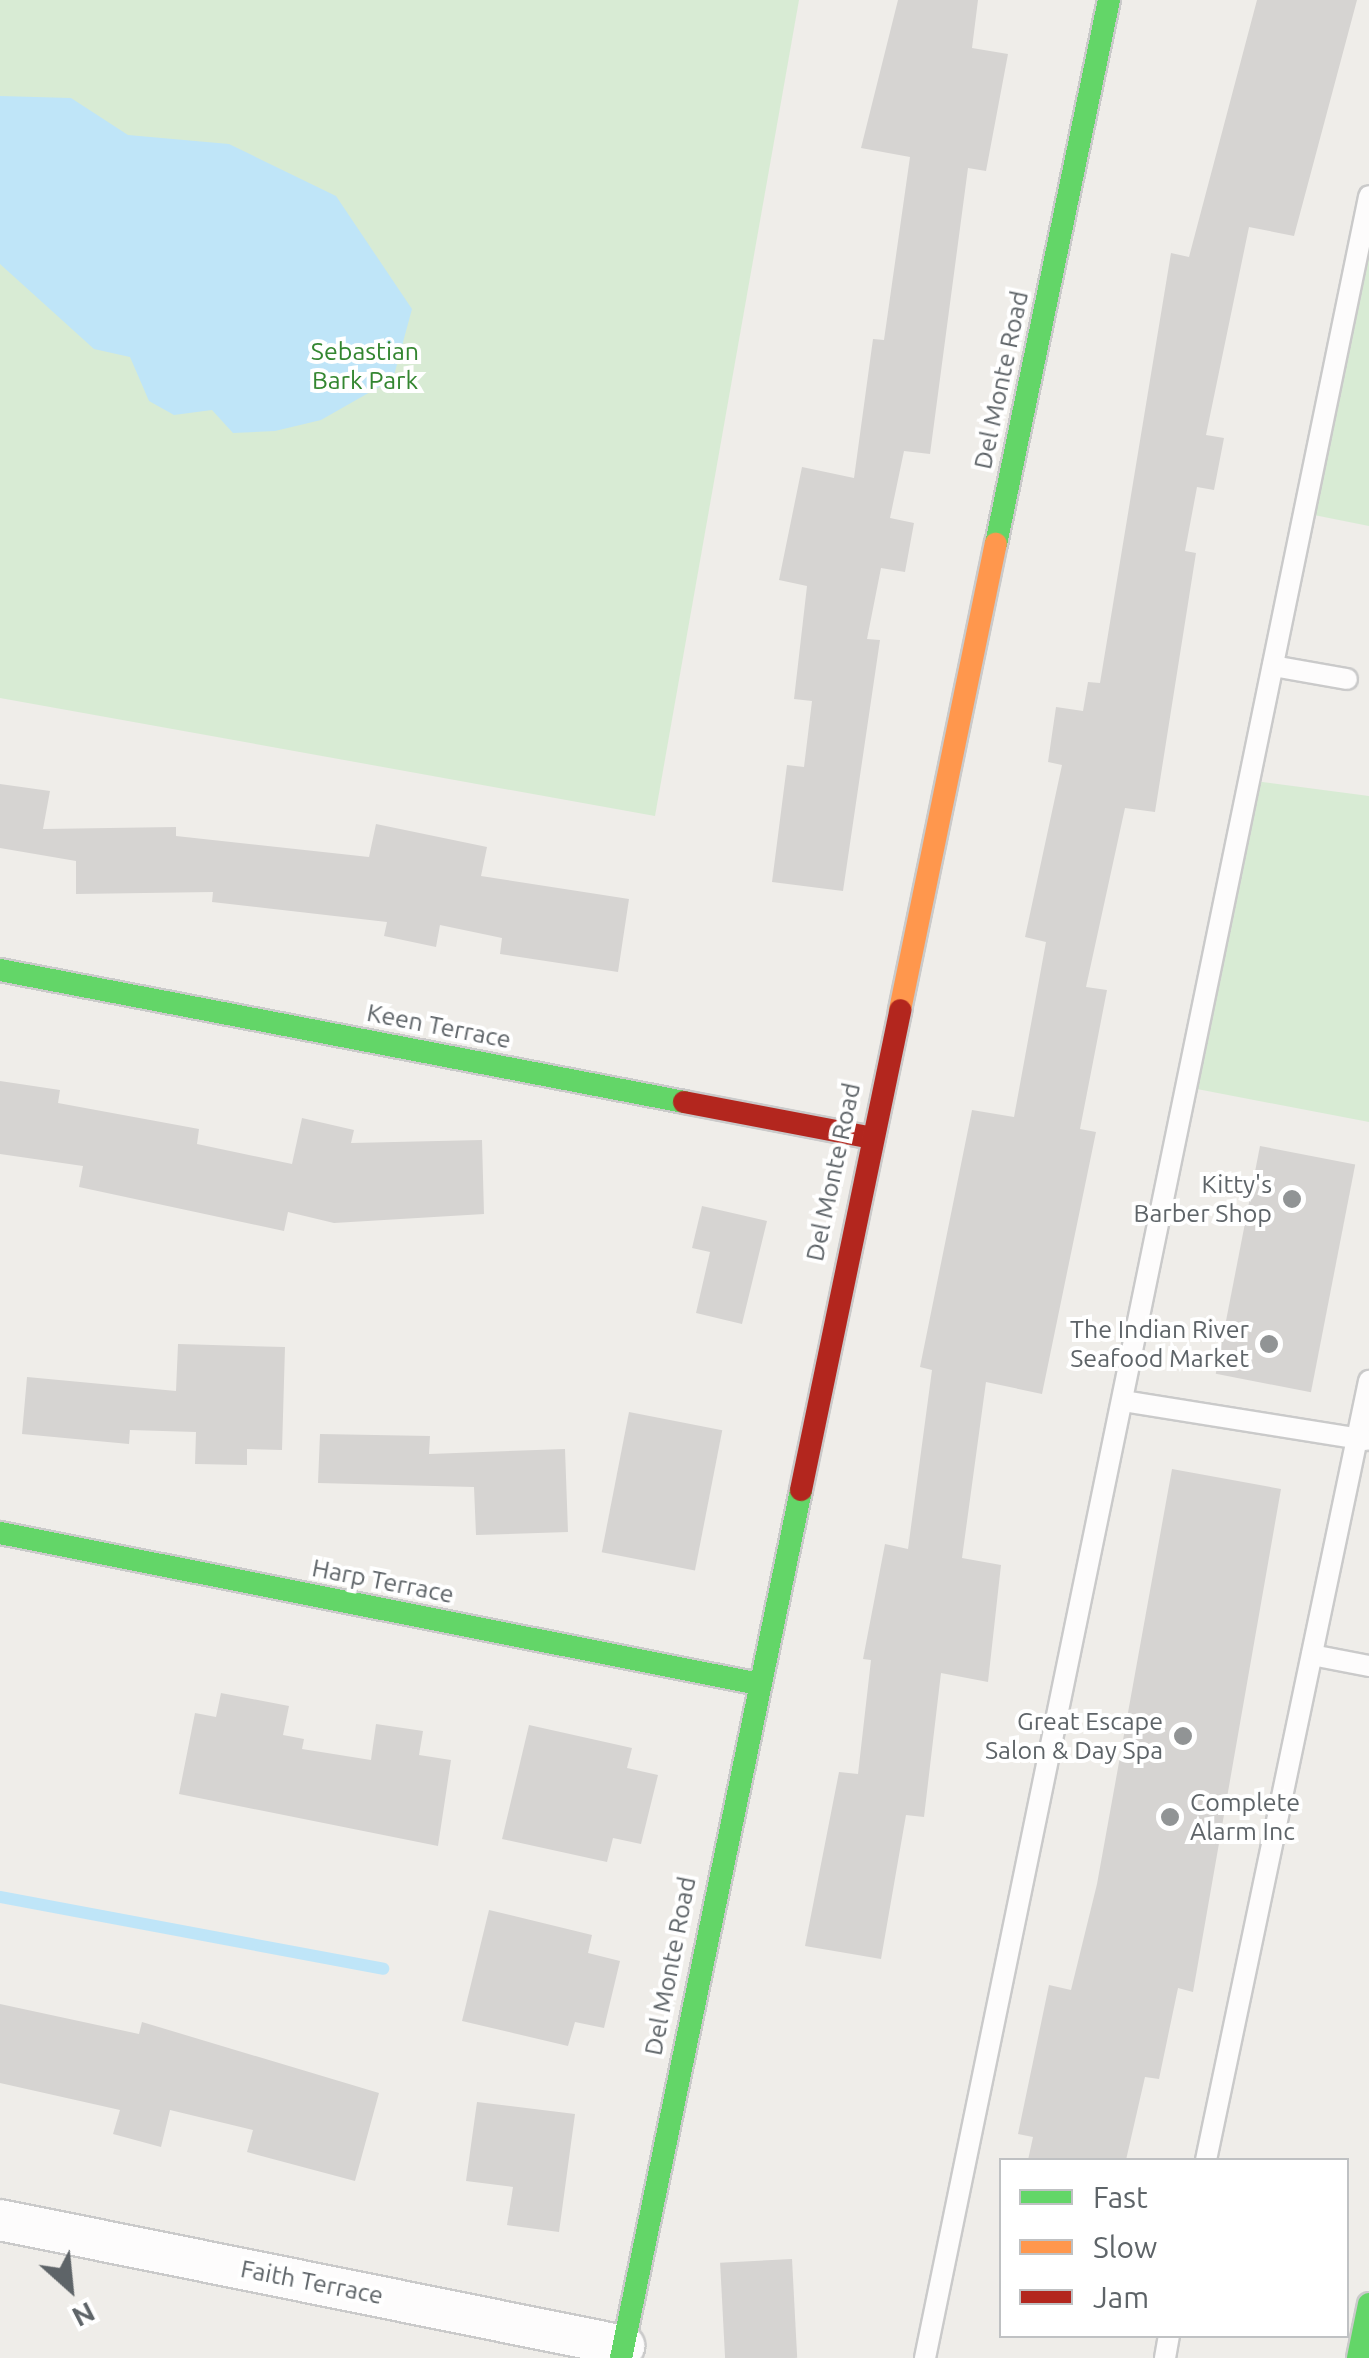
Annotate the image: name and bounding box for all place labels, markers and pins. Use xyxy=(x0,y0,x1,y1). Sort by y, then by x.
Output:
place label: Kitty's Barber Shop xyxy=(1134,1170,1272,1229)
marker: Kitty's Barber Shop xyxy=(1281,1188,1303,1210)
place label: The Indian River Seafood Market xyxy=(1070,1315,1249,1374)
marker: The Indian River Seafood Market xyxy=(1258,1333,1280,1355)
place label: Great Escape Salon & Day Spa xyxy=(985,1707,1163,1766)
marker: Great Escape Salon & Day Spa xyxy=(1172,1725,1194,1747)
place label: Complete Alarm Inc xyxy=(1190,1788,1300,1847)
marker: Complete Alarm Inc xyxy=(1159,1806,1181,1828)

